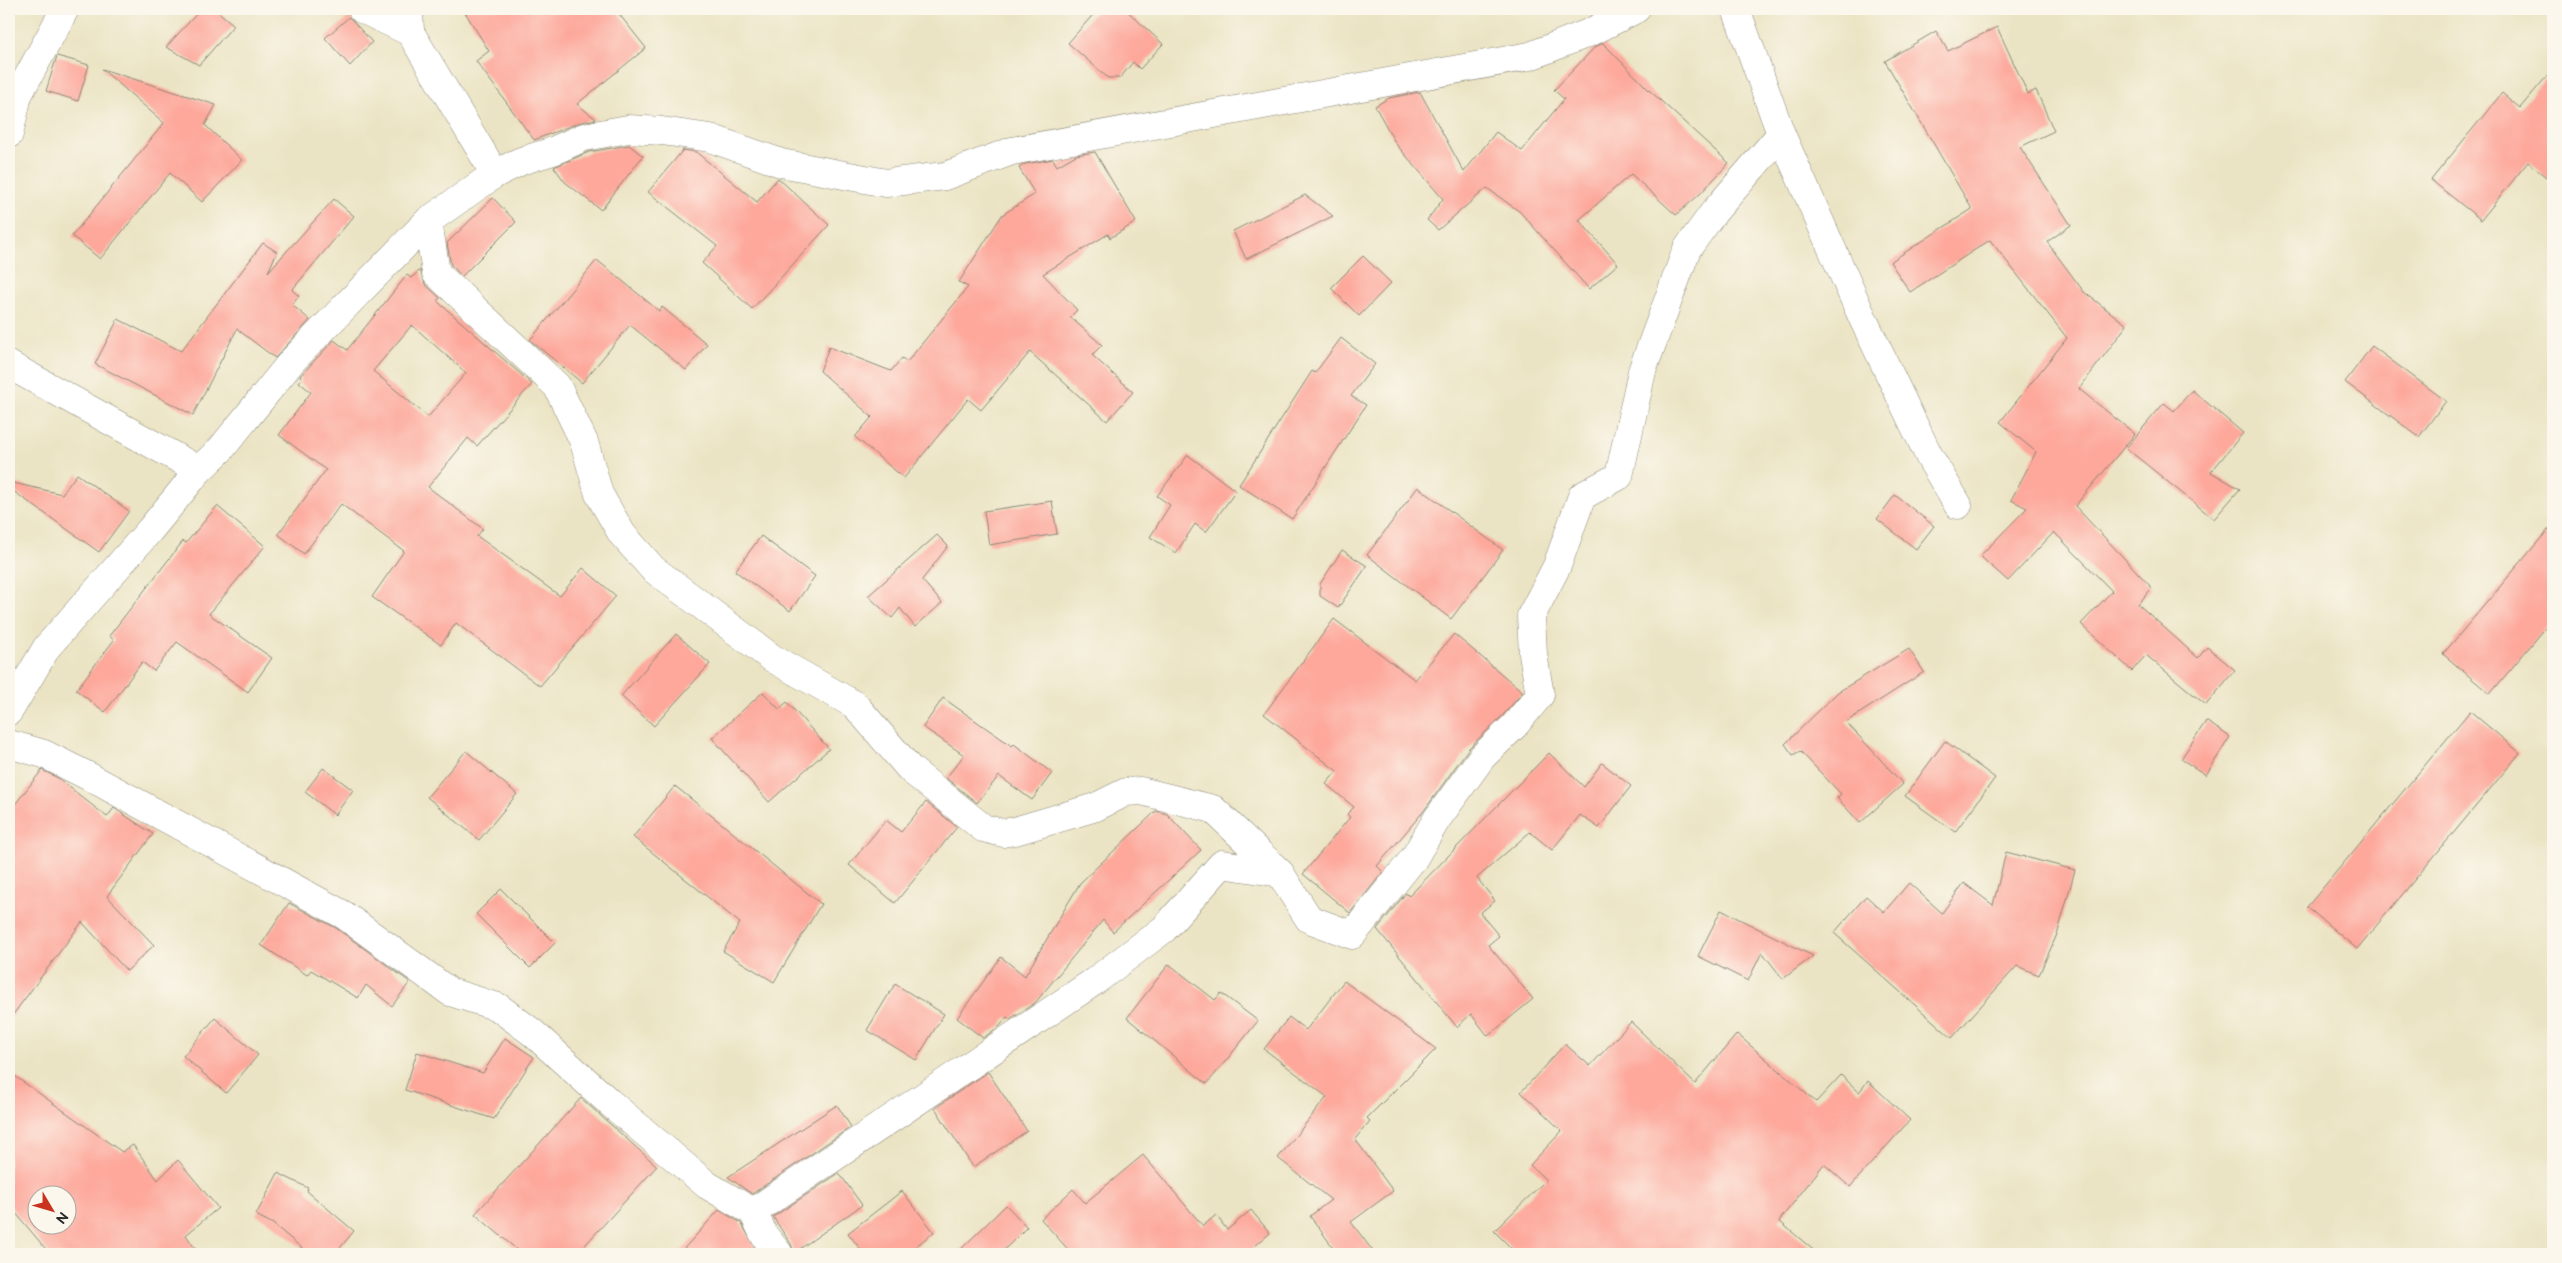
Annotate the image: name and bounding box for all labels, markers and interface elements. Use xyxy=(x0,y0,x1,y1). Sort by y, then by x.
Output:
north arrow xyxy=(28,1186,78,1236)
text: N xyxy=(52,1208,72,1227)

